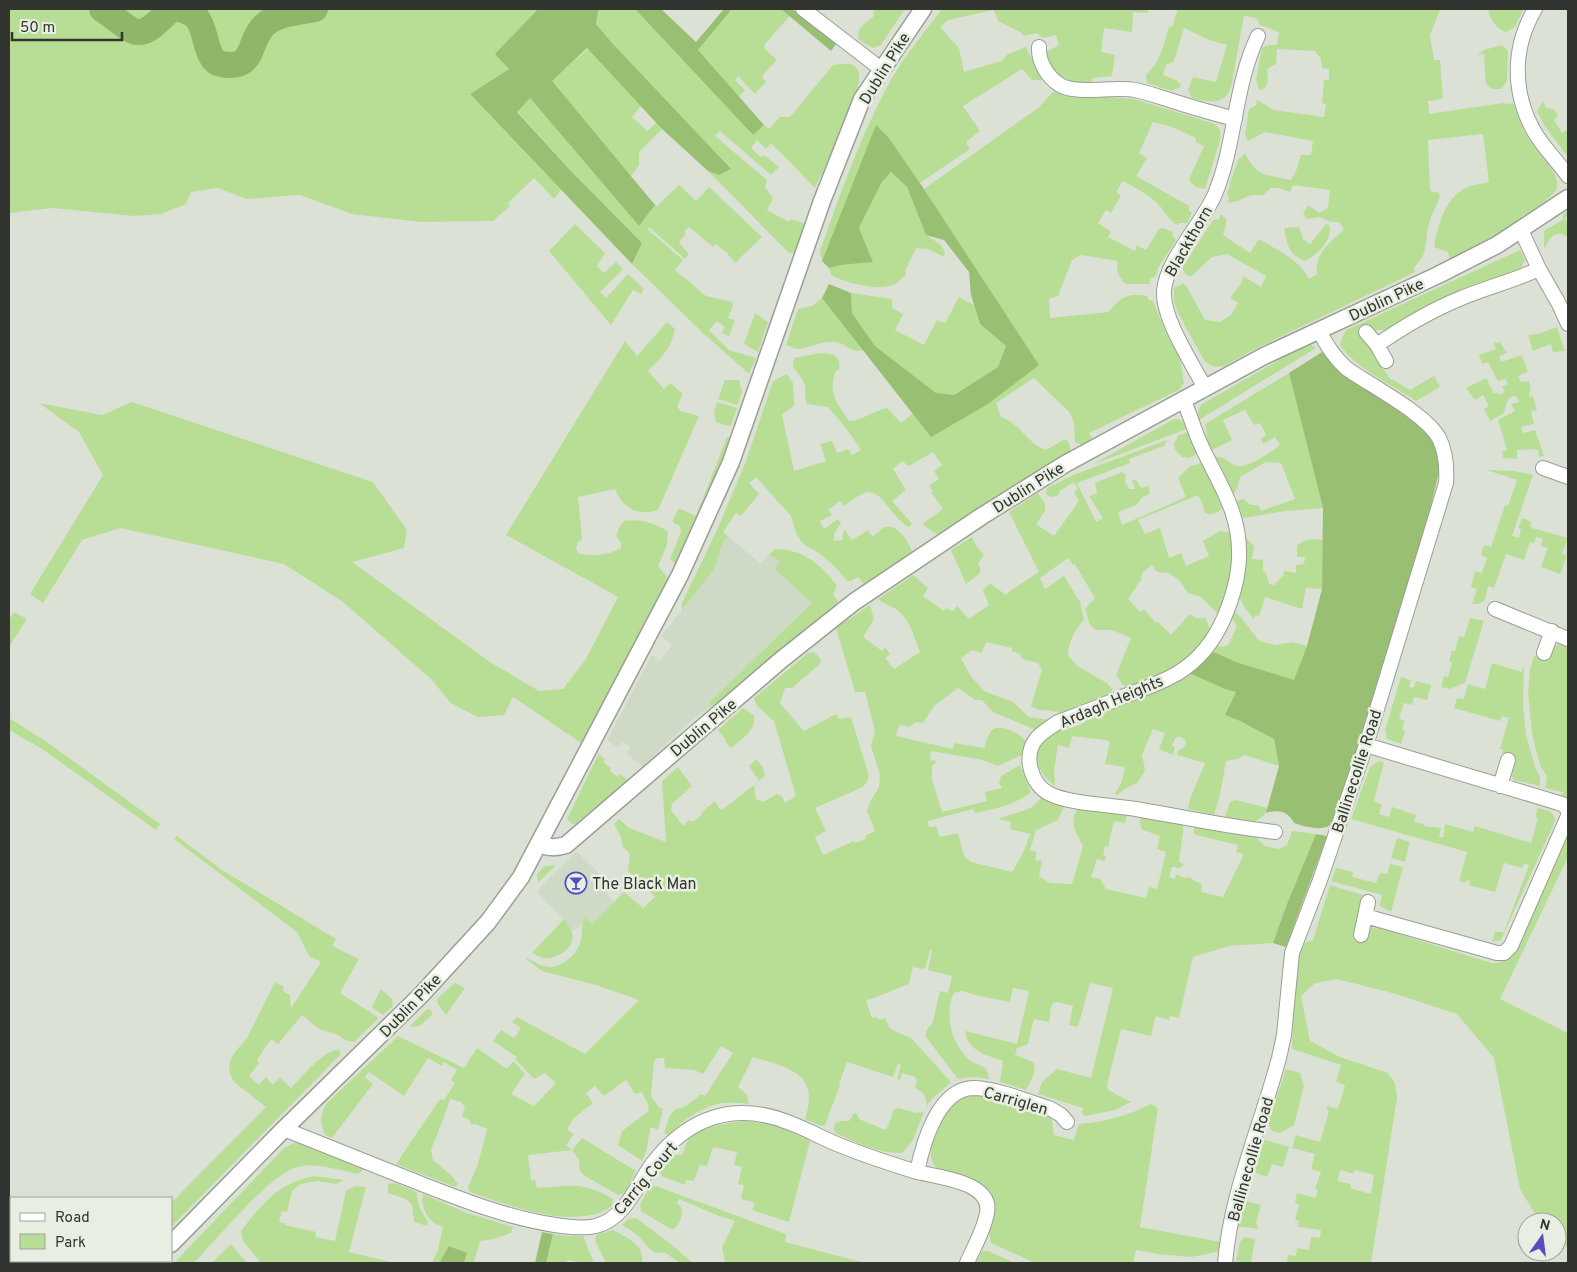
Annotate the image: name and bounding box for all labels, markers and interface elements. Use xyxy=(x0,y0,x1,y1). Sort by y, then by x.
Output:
scale bar xyxy=(12,10,122,42)
text: 50 m xyxy=(20,19,55,38)
street label: Dublin Pike xyxy=(856,30,916,109)
street label: Blackthorn xyxy=(1161,203,1218,281)
street label: Dublin Pike xyxy=(1346,275,1428,327)
street label: Dublin Pike xyxy=(990,459,1069,519)
street label: Ardagh Heights xyxy=(1057,672,1167,734)
street label: Dublin Pike xyxy=(667,695,742,762)
street label: Ballinecollie Road xyxy=(1329,707,1387,836)
bar icon: The Black Man xyxy=(564,871,588,895)
place label: The Black Man xyxy=(592,875,697,895)
street label: Dublin Pike xyxy=(376,970,447,1042)
street label: Carriglen xyxy=(981,1083,1050,1121)
street label: Ballinecollie Road xyxy=(1225,1095,1279,1224)
street label: Carrig Court xyxy=(610,1139,683,1220)
legend xyxy=(10,1197,172,1262)
text: Road xyxy=(55,1209,90,1228)
north arrow xyxy=(1517,1212,1567,1262)
text: N xyxy=(1538,1216,1552,1235)
text: Park xyxy=(55,1234,86,1253)

